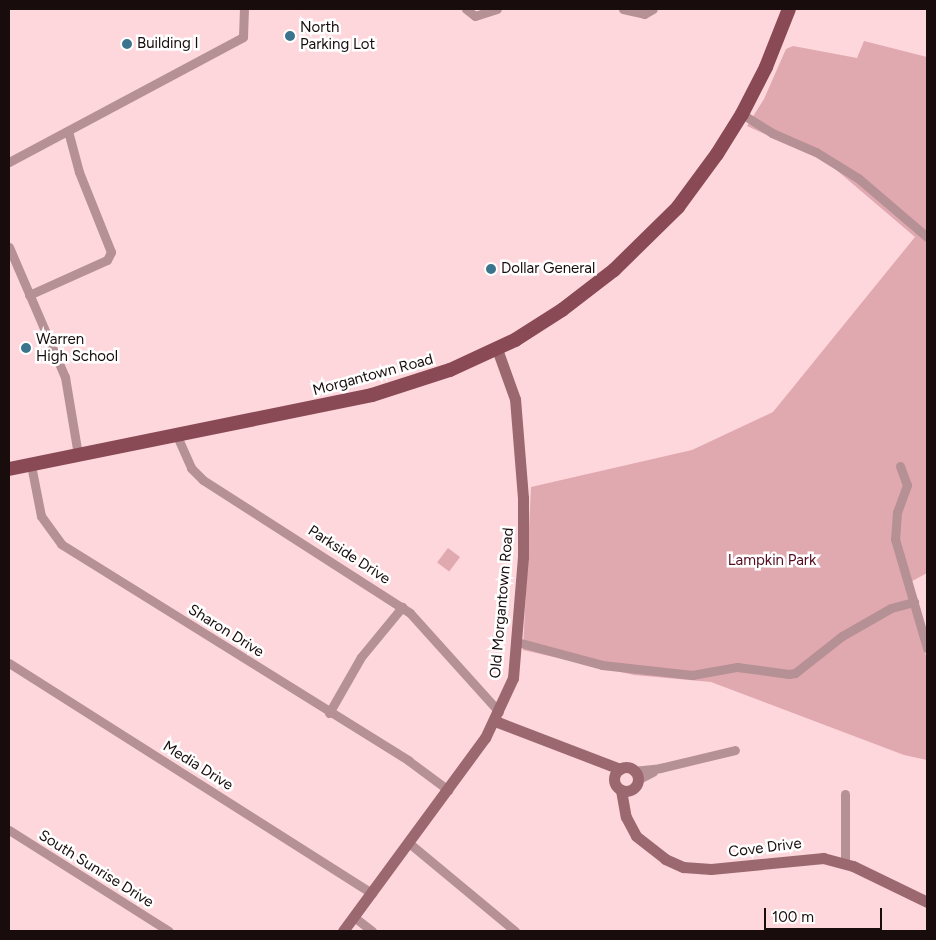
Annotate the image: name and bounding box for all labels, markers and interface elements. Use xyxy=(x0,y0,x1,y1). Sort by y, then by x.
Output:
place label: North Parking Lot xyxy=(300,18,375,53)
marker: North Parking Lot xyxy=(284,30,296,42)
place label: Building I xyxy=(137,35,199,53)
marker: Building I xyxy=(121,38,133,50)
place label: Dollar General xyxy=(501,260,595,278)
marker: Dollar General xyxy=(485,263,497,275)
place label: Warren High School xyxy=(36,330,118,365)
marker: Warren High School xyxy=(20,342,32,354)
street label: Morgantown Road xyxy=(311,350,435,400)
street label: Parkside Drive xyxy=(305,522,393,588)
street label: Old Morgantown Road xyxy=(486,527,518,679)
park label: Lampkin Park xyxy=(728,552,816,570)
street label: Sharon Drive xyxy=(185,601,267,661)
street label: Media Drive xyxy=(160,737,236,795)
street label: South Sunrise Drive xyxy=(35,826,157,912)
street label: Cove Drive xyxy=(727,835,803,861)
scale bar xyxy=(766,898,884,930)
text: 100 m xyxy=(772,908,814,926)

